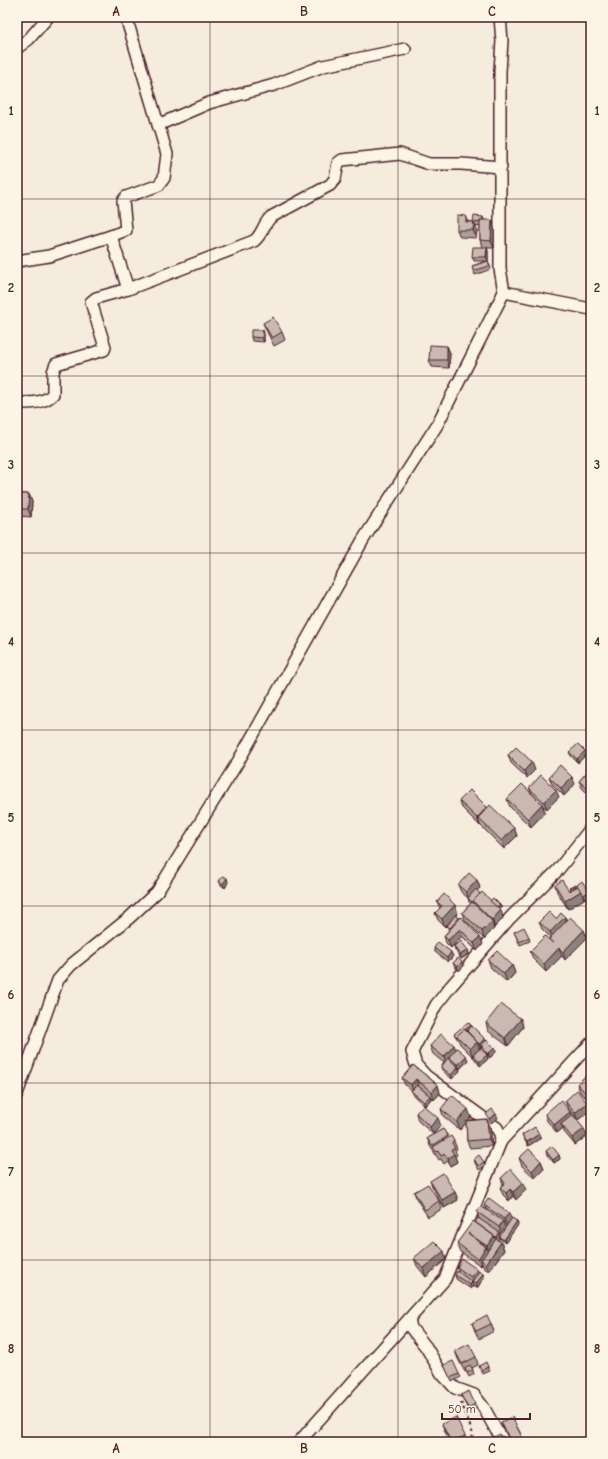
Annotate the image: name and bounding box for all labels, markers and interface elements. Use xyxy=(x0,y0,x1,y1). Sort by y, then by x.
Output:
text: A xyxy=(112,4,120,19)
text: B xyxy=(300,4,308,19)
text: C xyxy=(488,4,496,19)
text: 1 xyxy=(8,103,14,118)
text: 1 xyxy=(594,103,600,118)
text: 2 xyxy=(8,280,14,295)
text: 2 xyxy=(594,280,600,295)
text: 3 xyxy=(8,457,14,472)
text: 3 xyxy=(594,457,600,472)
text: 4 xyxy=(8,634,14,649)
text: 4 xyxy=(594,634,600,649)
text: 5 xyxy=(8,810,15,825)
text: 5 xyxy=(594,810,601,825)
text: 6 xyxy=(8,987,15,1002)
text: 6 xyxy=(594,987,601,1002)
text: 7 xyxy=(8,1164,14,1179)
text: 7 xyxy=(594,1164,600,1179)
text: 8 xyxy=(8,1341,14,1356)
text: 8 xyxy=(594,1341,600,1356)
scale bar xyxy=(442,1395,530,1421)
text: 50 m xyxy=(448,1402,476,1416)
text: A xyxy=(112,1441,120,1456)
text: B xyxy=(300,1441,308,1456)
text: C xyxy=(488,1441,496,1456)

